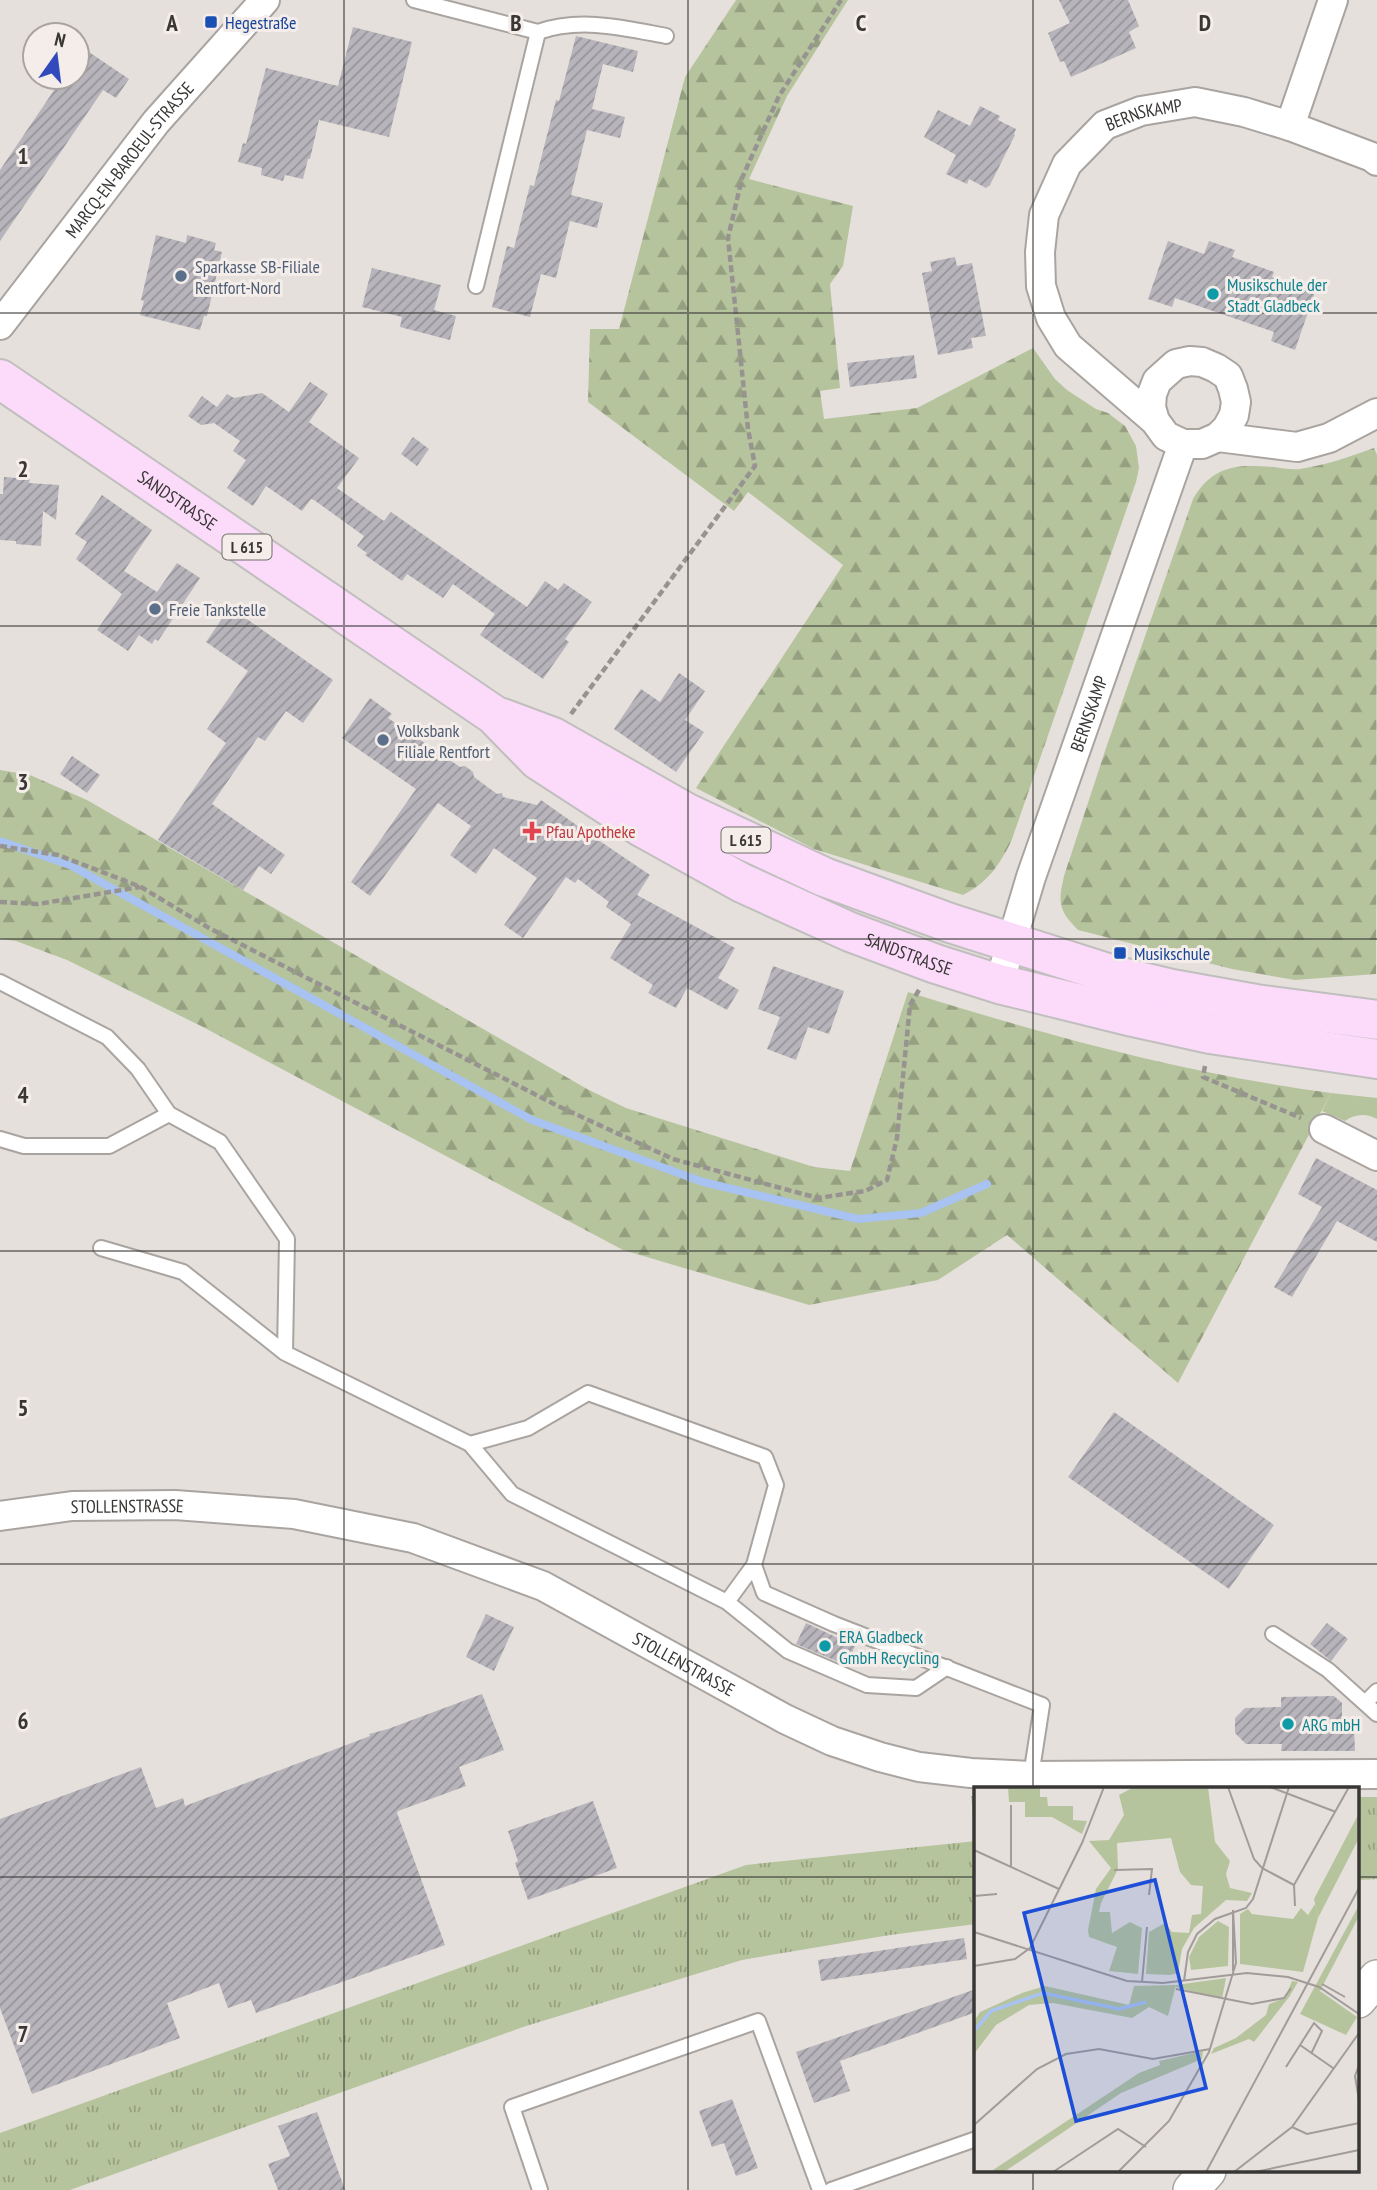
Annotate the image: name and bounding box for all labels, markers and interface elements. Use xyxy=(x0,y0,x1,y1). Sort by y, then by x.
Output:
text: A xyxy=(165,8,178,37)
text: B xyxy=(510,8,522,37)
text: C xyxy=(856,8,867,37)
text: D xyxy=(1199,8,1211,37)
place label: Hegestraße xyxy=(225,11,297,34)
marker: Hegestraße xyxy=(203,14,219,30)
north arrow xyxy=(21,21,91,91)
text: N xyxy=(52,27,68,52)
street label: MARCQ-EN-BAROEUL-STRASSE xyxy=(60,77,198,242)
street label: BERNSKAMP xyxy=(1102,93,1184,135)
text: 1 xyxy=(18,141,29,170)
place label: Sparkasse SB-Filiale Rentfort-Nord xyxy=(195,255,320,299)
marker: Sparkasse SB-Filiale Rentfort-Nord xyxy=(173,268,189,284)
place label: Musikschule der Stadt Gladbeck xyxy=(1227,273,1327,317)
marker: Musikschule der Stadt Gladbeck xyxy=(1205,286,1221,302)
text: 2 xyxy=(18,454,29,483)
street label: SANDSTRASSE xyxy=(134,465,222,535)
road number: L 615 xyxy=(222,534,272,560)
place label: Freie Tankstelle xyxy=(169,598,266,621)
marker: Freie Tankstelle xyxy=(147,601,163,617)
street label: BERNSKAMP xyxy=(1065,672,1112,754)
place label: Volksbank Filiale Rentfort xyxy=(396,719,490,763)
marker: Volksbank Filiale Rentfort xyxy=(375,732,391,748)
text: 3 xyxy=(18,767,29,796)
place label: Pfau Apotheke xyxy=(546,820,636,843)
marker: Pfau Apotheke xyxy=(524,823,540,839)
road number: L 615 xyxy=(722,828,770,852)
street label: SANDSTRASSE xyxy=(862,927,955,980)
place label: Musikschule xyxy=(1134,942,1210,965)
marker: Musikschule xyxy=(1112,945,1128,961)
text: 4 xyxy=(18,1080,29,1109)
text: 5 xyxy=(18,1393,29,1422)
street label: STOLLENSTRASSE xyxy=(71,1493,185,1518)
place label: ERA Gladbeck GmbH Recycling xyxy=(839,1625,939,1669)
street label: STOLLENSTRASSE xyxy=(629,1626,739,1701)
marker: ERA Gladbeck GmbH Recycling xyxy=(817,1638,833,1654)
text: 6 xyxy=(18,1706,29,1735)
place label: ARG mbH xyxy=(1302,1713,1361,1736)
marker: ARG mbH xyxy=(1280,1716,1296,1732)
inset map xyxy=(974,1787,1360,2172)
text: 7 xyxy=(18,2019,29,2048)

